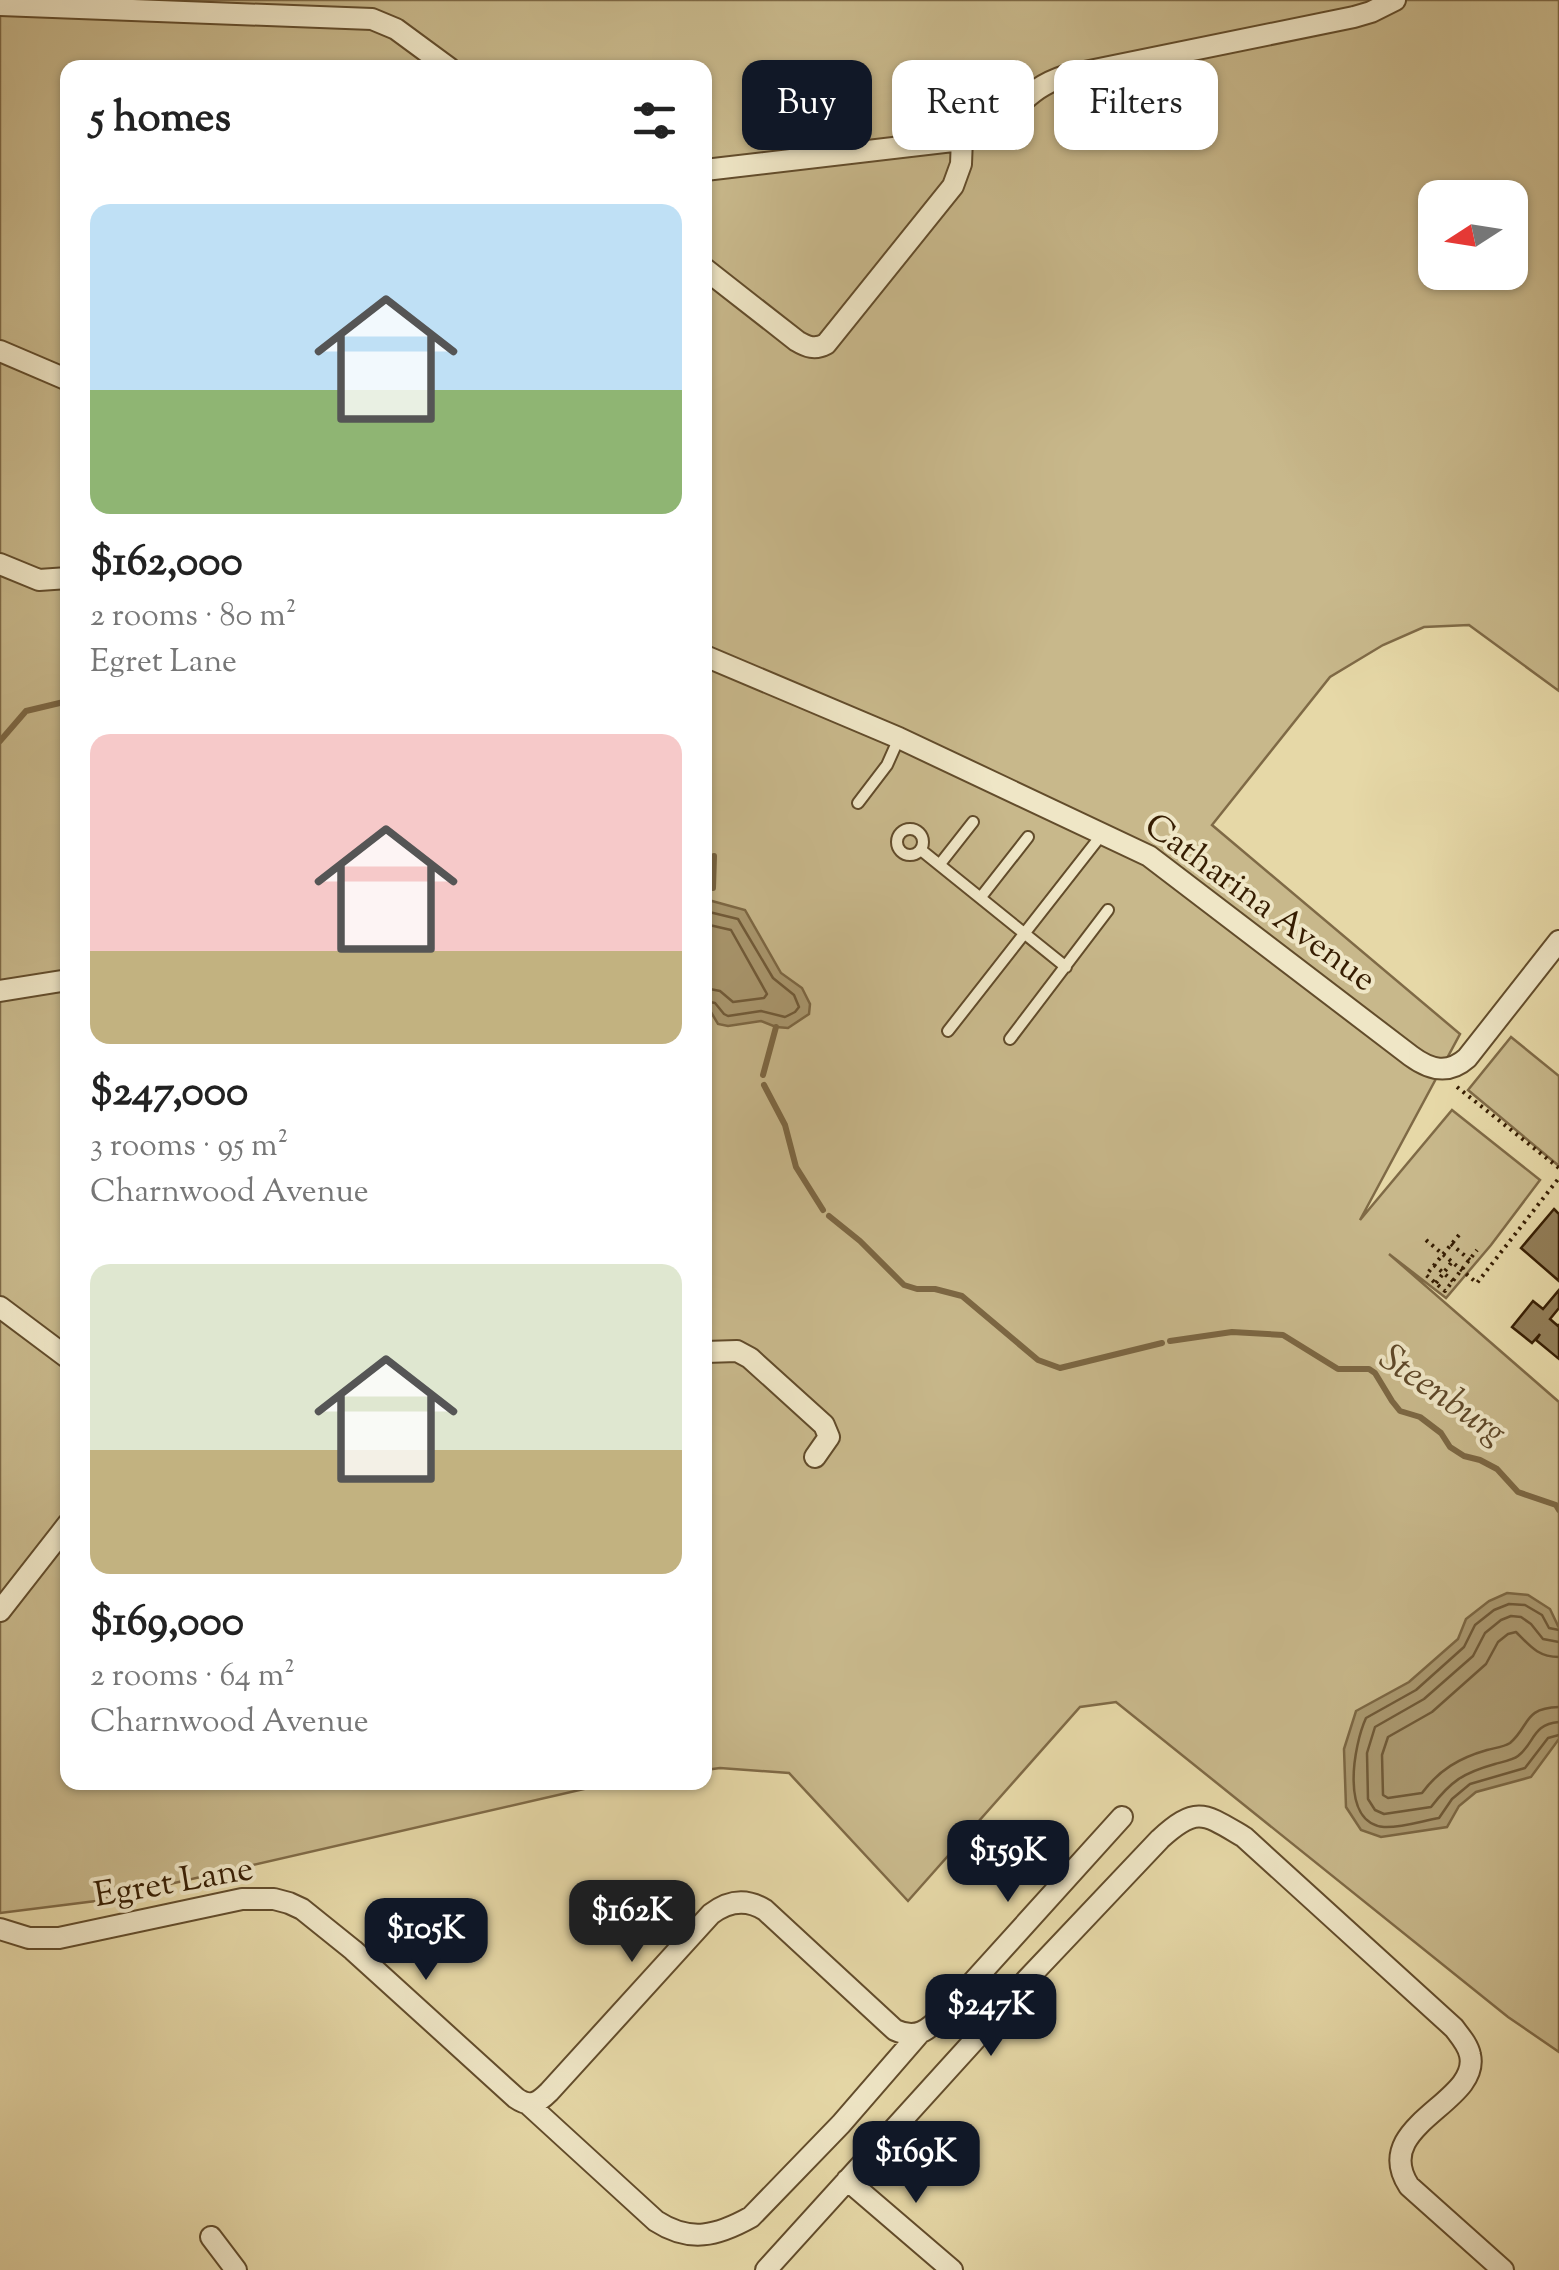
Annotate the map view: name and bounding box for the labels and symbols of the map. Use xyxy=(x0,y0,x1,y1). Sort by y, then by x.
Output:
north arrow xyxy=(1418,180,1528,290)
street label: Catharina Avenue xyxy=(1132,802,1386,1006)
water label: Steenburg xyxy=(1367,1333,1517,1461)
pin: $159K xyxy=(938,1820,1078,1905)
street label: Egret Lane xyxy=(90,1845,258,1923)
pin: $162K xyxy=(562,1880,702,1965)
pin: $105K xyxy=(356,1898,496,1983)
pin: $247K xyxy=(921,1974,1061,2059)
pin: $169K xyxy=(846,2121,986,2206)

